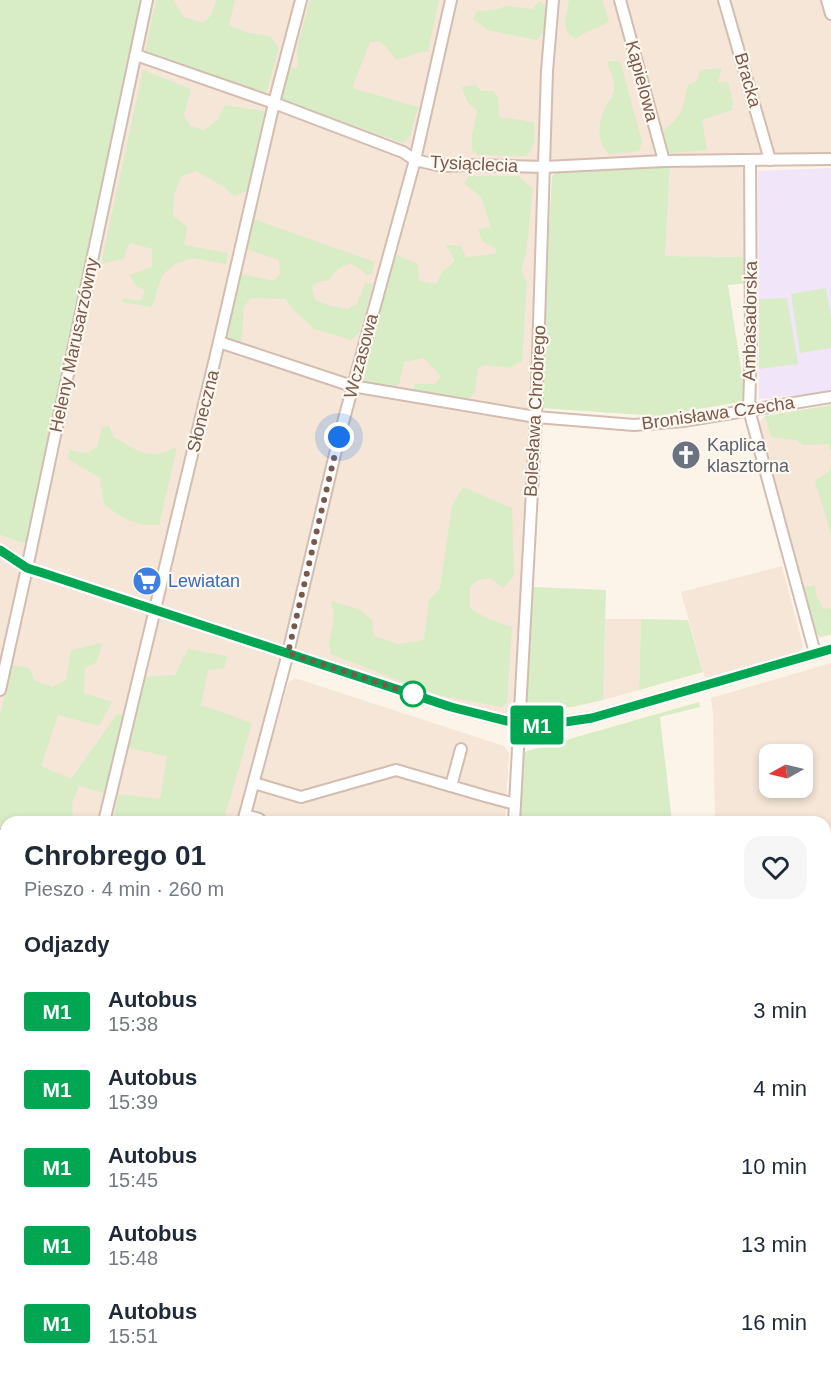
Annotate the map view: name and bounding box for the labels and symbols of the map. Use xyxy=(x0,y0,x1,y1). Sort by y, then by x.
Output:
street label: Kąpielowa xyxy=(622,38,663,125)
street label: Bracka xyxy=(731,50,766,111)
street label: Tysiąclecia xyxy=(430,152,519,176)
street label: Heleny Marusarzówny xyxy=(46,256,102,434)
street label: Ambasadorska xyxy=(739,260,761,381)
street label: Wczasowa xyxy=(340,310,382,401)
street label: Bolesława Chrobrego xyxy=(521,325,549,497)
street label: Słoneczna xyxy=(183,367,223,454)
street label: Bronisława Czecha xyxy=(640,392,797,434)
your location xyxy=(324,422,354,452)
place label: Kaplica klasztorna xyxy=(707,435,790,476)
church icon: Kaplica klasztorna xyxy=(670,439,702,471)
supermarket icon: Lewiatan xyxy=(131,565,163,597)
place label: Lewiatan xyxy=(168,571,240,591)
unlabelled marker xyxy=(400,681,426,707)
line badge: M1 xyxy=(510,706,564,744)
north arrow xyxy=(759,744,813,798)

